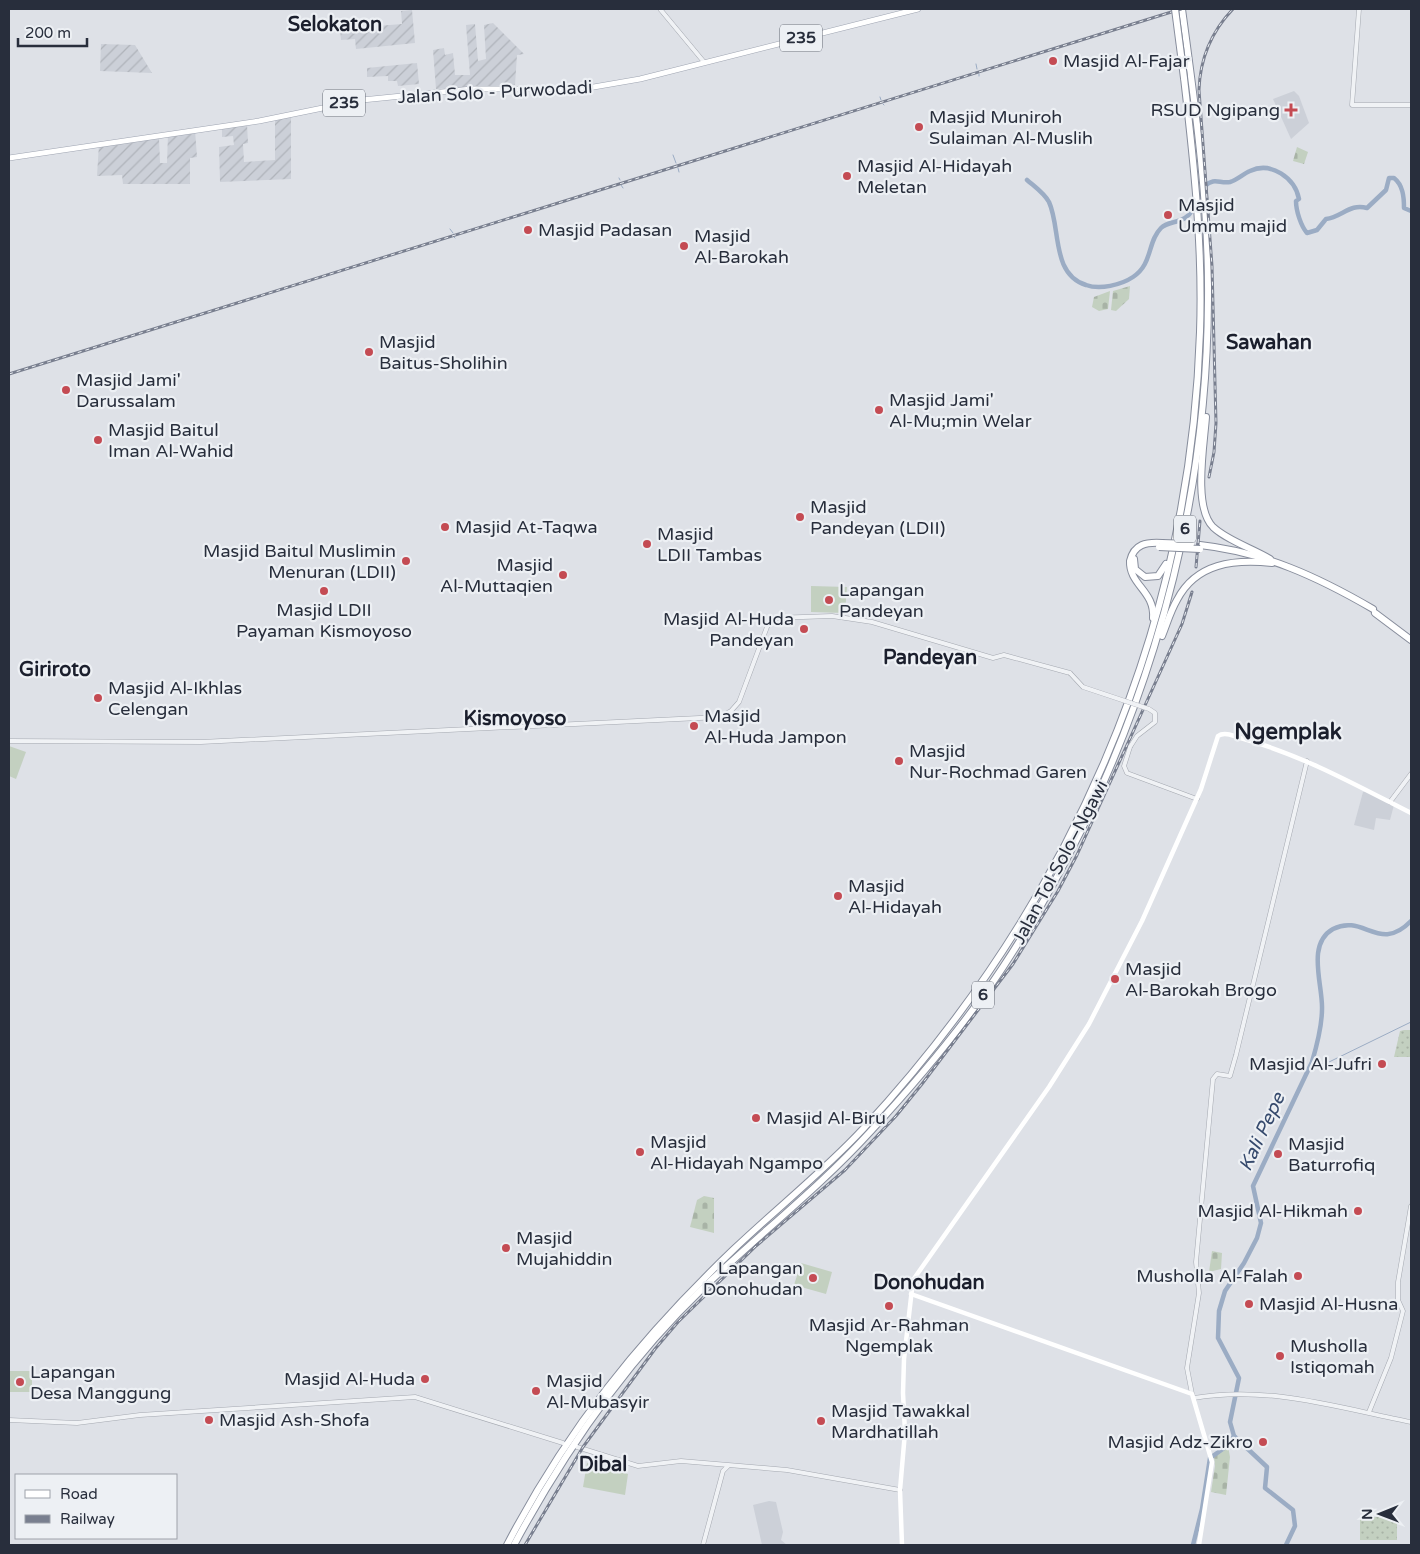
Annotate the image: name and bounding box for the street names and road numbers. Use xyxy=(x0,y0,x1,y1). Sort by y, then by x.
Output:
road number: 235 xyxy=(780,24,822,52)
street label: Jalan Solo - Purwodadi xyxy=(397,76,593,108)
road number: 235 xyxy=(323,90,365,116)
road number: 6 xyxy=(1174,516,1196,542)
street label: Jalan Tol Solo–Ngawi xyxy=(1007,776,1113,948)
road number: 6 xyxy=(972,982,994,1008)

